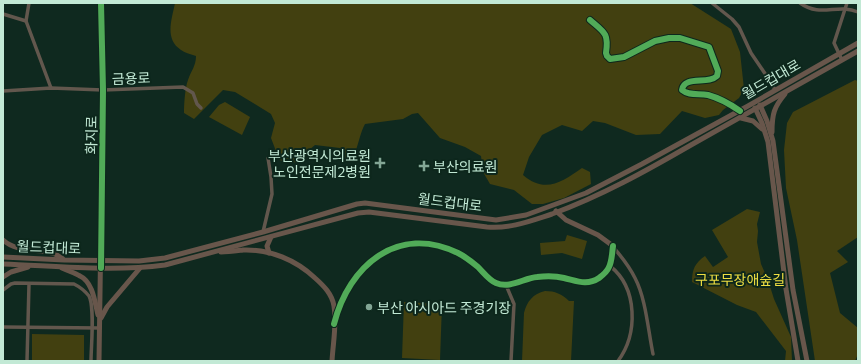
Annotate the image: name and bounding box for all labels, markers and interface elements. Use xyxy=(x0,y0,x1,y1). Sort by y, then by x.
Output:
street label: 월드컵대로 xyxy=(739,55,803,102)
street label: 금용로 xyxy=(111,69,151,87)
street label: 화지로 xyxy=(82,115,100,154)
place label: 부산광역시의료원 노인전문제2병원 xyxy=(268,147,371,180)
marker: 부산광역시의료원 노인전문제2병원 xyxy=(374,157,386,169)
place label: 부산의료원 xyxy=(433,158,497,175)
marker: 부산의료원 xyxy=(418,160,430,172)
street label: 월드컵대로 xyxy=(417,190,483,214)
street label: 월드컵대로 xyxy=(17,237,82,257)
park label: 구포무장애숲길 xyxy=(695,271,785,288)
place label: 부산 아시아드 주경기장 xyxy=(377,299,511,316)
marker: 부산 아시아드 주경기장 xyxy=(364,302,374,312)

